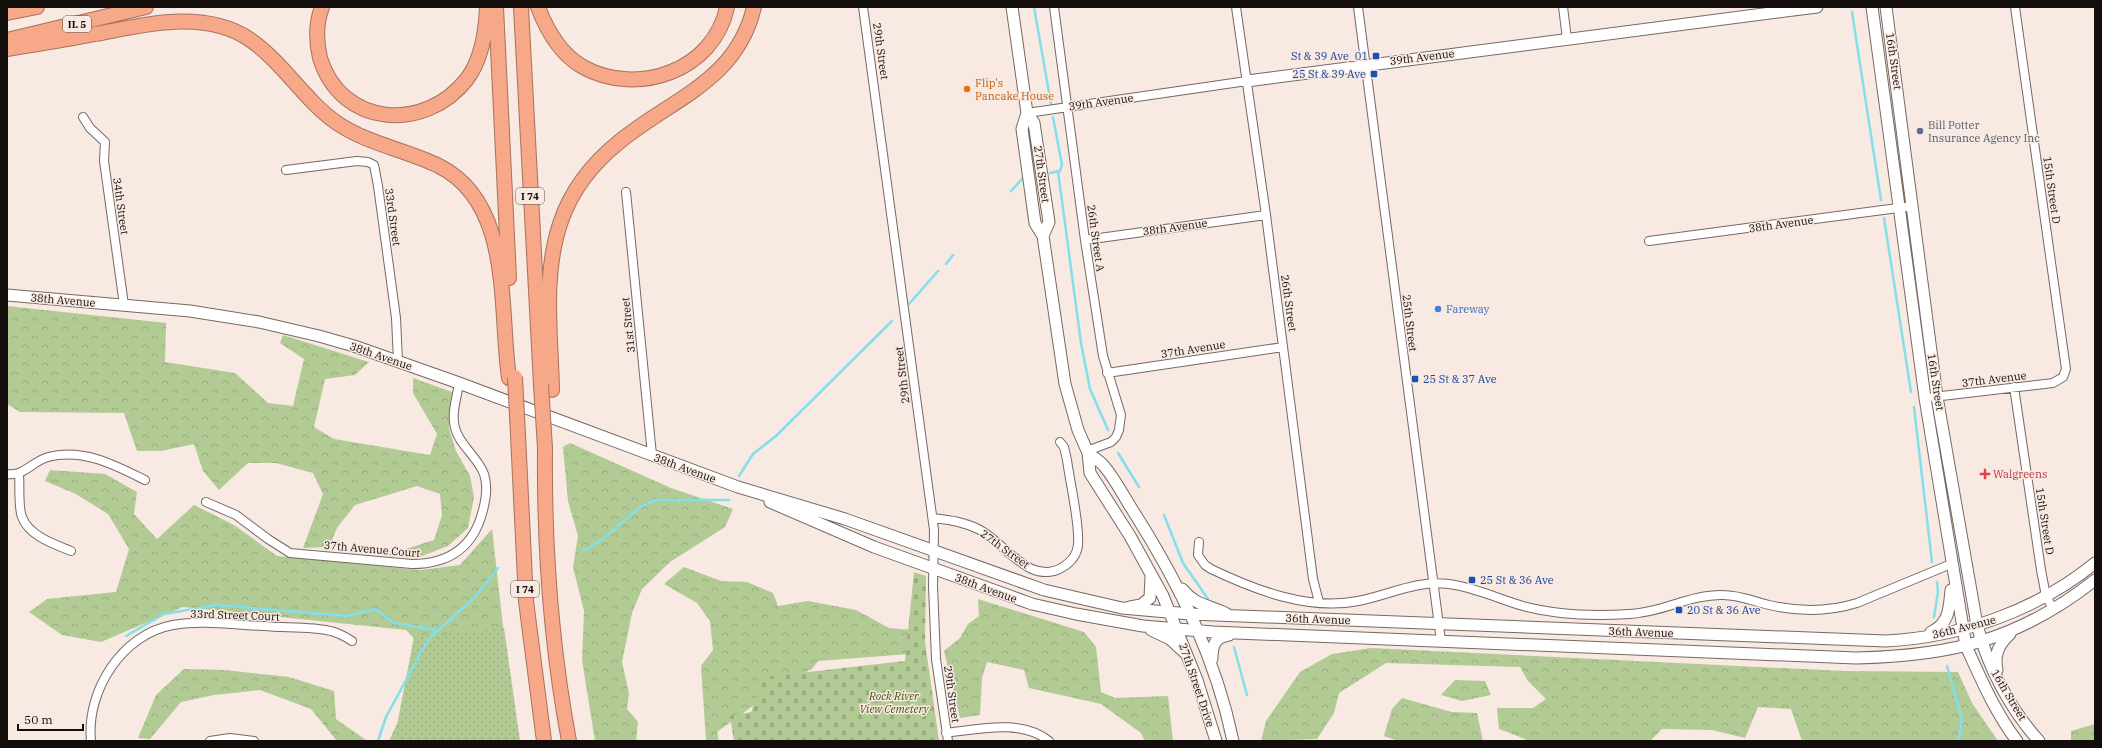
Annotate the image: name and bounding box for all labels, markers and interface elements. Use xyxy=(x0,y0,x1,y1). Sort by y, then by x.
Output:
road number: IL 5 xyxy=(63,16,91,32)
street label: 29th Street xyxy=(870,22,892,81)
street label: 16th Street xyxy=(1883,32,1905,91)
street label: 39th Avenue xyxy=(1389,46,1455,68)
place label: St & 39 Ave_01 xyxy=(1291,49,1368,63)
marker: St & 39 Ave_01 xyxy=(1371,51,1381,61)
place label: 25 St & 39 Ave xyxy=(1292,67,1366,81)
marker: 25 St & 39 Ave xyxy=(1369,69,1379,79)
place label: Flip's Pancake House xyxy=(975,76,1054,103)
marker: Flip's Pancake House xyxy=(962,84,972,94)
street label: 39th Avenue xyxy=(1068,91,1134,113)
place label: Bill Potter Insurance Agency Inc xyxy=(1928,118,2040,145)
marker: Bill Potter Insurance Agency Inc xyxy=(1915,126,1925,136)
street label: 27th Street xyxy=(1031,145,1053,204)
street label: 15th Street D xyxy=(2040,155,2064,225)
street label: 34th Street xyxy=(110,177,132,236)
street label: 33rd Street xyxy=(382,187,404,247)
road number: I 74 xyxy=(516,188,544,204)
street label: 26th Street A xyxy=(1084,204,1108,273)
street label: 38th Avenue xyxy=(1748,213,1814,235)
street label: 38th Avenue xyxy=(1142,216,1208,238)
street label: 26th Street xyxy=(1278,274,1300,333)
street label: 38th Avenue xyxy=(30,290,96,310)
street label: 25th Street xyxy=(1400,294,1420,352)
street label: 31st Street xyxy=(618,296,638,353)
place label: Fareway xyxy=(1446,302,1490,316)
marker: Fareway xyxy=(1433,304,1443,314)
street label: 37th Avenue xyxy=(1160,337,1226,361)
street label: 38th Avenue xyxy=(348,339,414,373)
street label: 29th Street xyxy=(892,346,912,404)
street label: 16th Street xyxy=(1925,353,1947,412)
street label: 37th Avenue xyxy=(1961,368,2027,390)
place label: 25 St & 37 Ave xyxy=(1423,372,1497,386)
marker: 25 St & 37 Ave xyxy=(1410,374,1420,384)
street label: 38th Avenue xyxy=(652,450,718,486)
place label: Walgreens xyxy=(1993,467,2047,481)
marker: Walgreens xyxy=(1980,469,1990,479)
street label: 15th Street D xyxy=(2033,486,2057,556)
street label: 27th Street xyxy=(978,526,1032,572)
street label: 37th Avenue Court xyxy=(323,538,421,560)
street label: 38th Avenue xyxy=(953,570,1019,606)
place label: 25 St & 36 Ave xyxy=(1480,573,1554,587)
marker: 25 St & 36 Ave xyxy=(1467,575,1477,585)
road number: I 74 xyxy=(511,581,539,597)
place label: 20 St & 36 Ave xyxy=(1687,603,1761,617)
marker: 20 St & 36 Ave xyxy=(1674,605,1684,615)
street label: 33rd Street Court xyxy=(190,606,280,624)
street label: 36th Avenue xyxy=(1285,611,1351,627)
street label: 36th Avenue xyxy=(1931,612,1997,642)
street label: 36th Avenue xyxy=(1608,624,1674,640)
street label: 27th Street Drive xyxy=(1176,641,1218,729)
street label: 29th Street xyxy=(941,665,963,724)
street label: 16th Street xyxy=(1988,667,2030,723)
park label: Rock River View Cemetery xyxy=(860,689,929,716)
scale bar xyxy=(18,706,83,732)
text: 50 m xyxy=(24,712,53,727)

